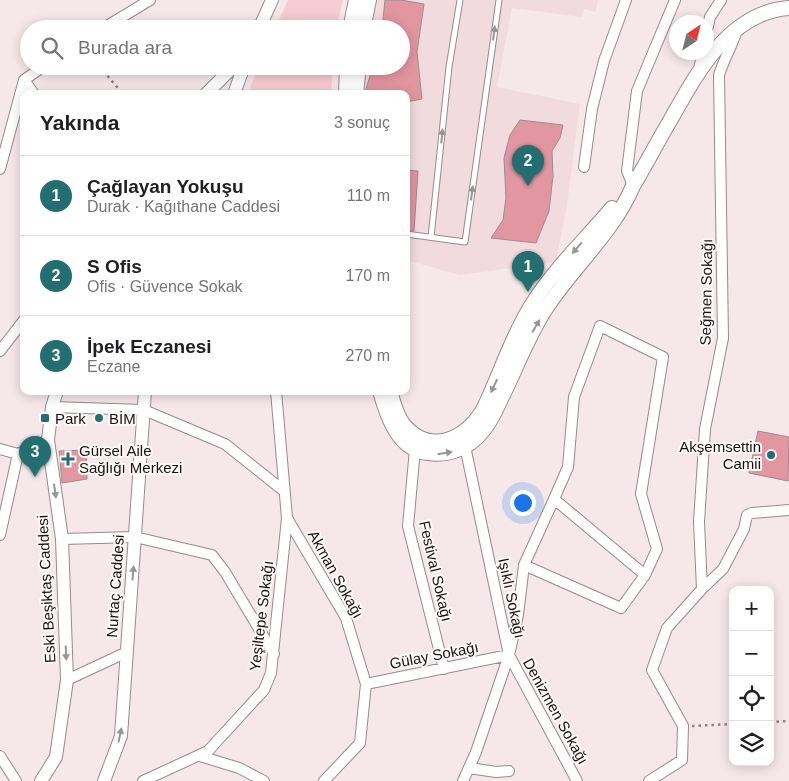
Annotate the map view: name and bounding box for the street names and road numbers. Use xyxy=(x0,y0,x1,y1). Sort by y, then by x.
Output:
street label: Seğmen Sokağı xyxy=(697,238,715,346)
street label: Eski Beşiktaş Caddesi xyxy=(34,514,58,664)
street label: Festival Sokağı xyxy=(416,519,456,623)
street label: Akman Sokağı xyxy=(305,527,367,621)
street label: Nurtaç Caddesi xyxy=(103,534,127,638)
street label: Işıklı Sokağı xyxy=(495,556,529,640)
street label: Yeşiltepe Sokağı xyxy=(246,560,276,672)
street label: Gülay Sokağı xyxy=(388,638,480,672)
street label: Denizmen Sokağı xyxy=(520,655,592,767)

